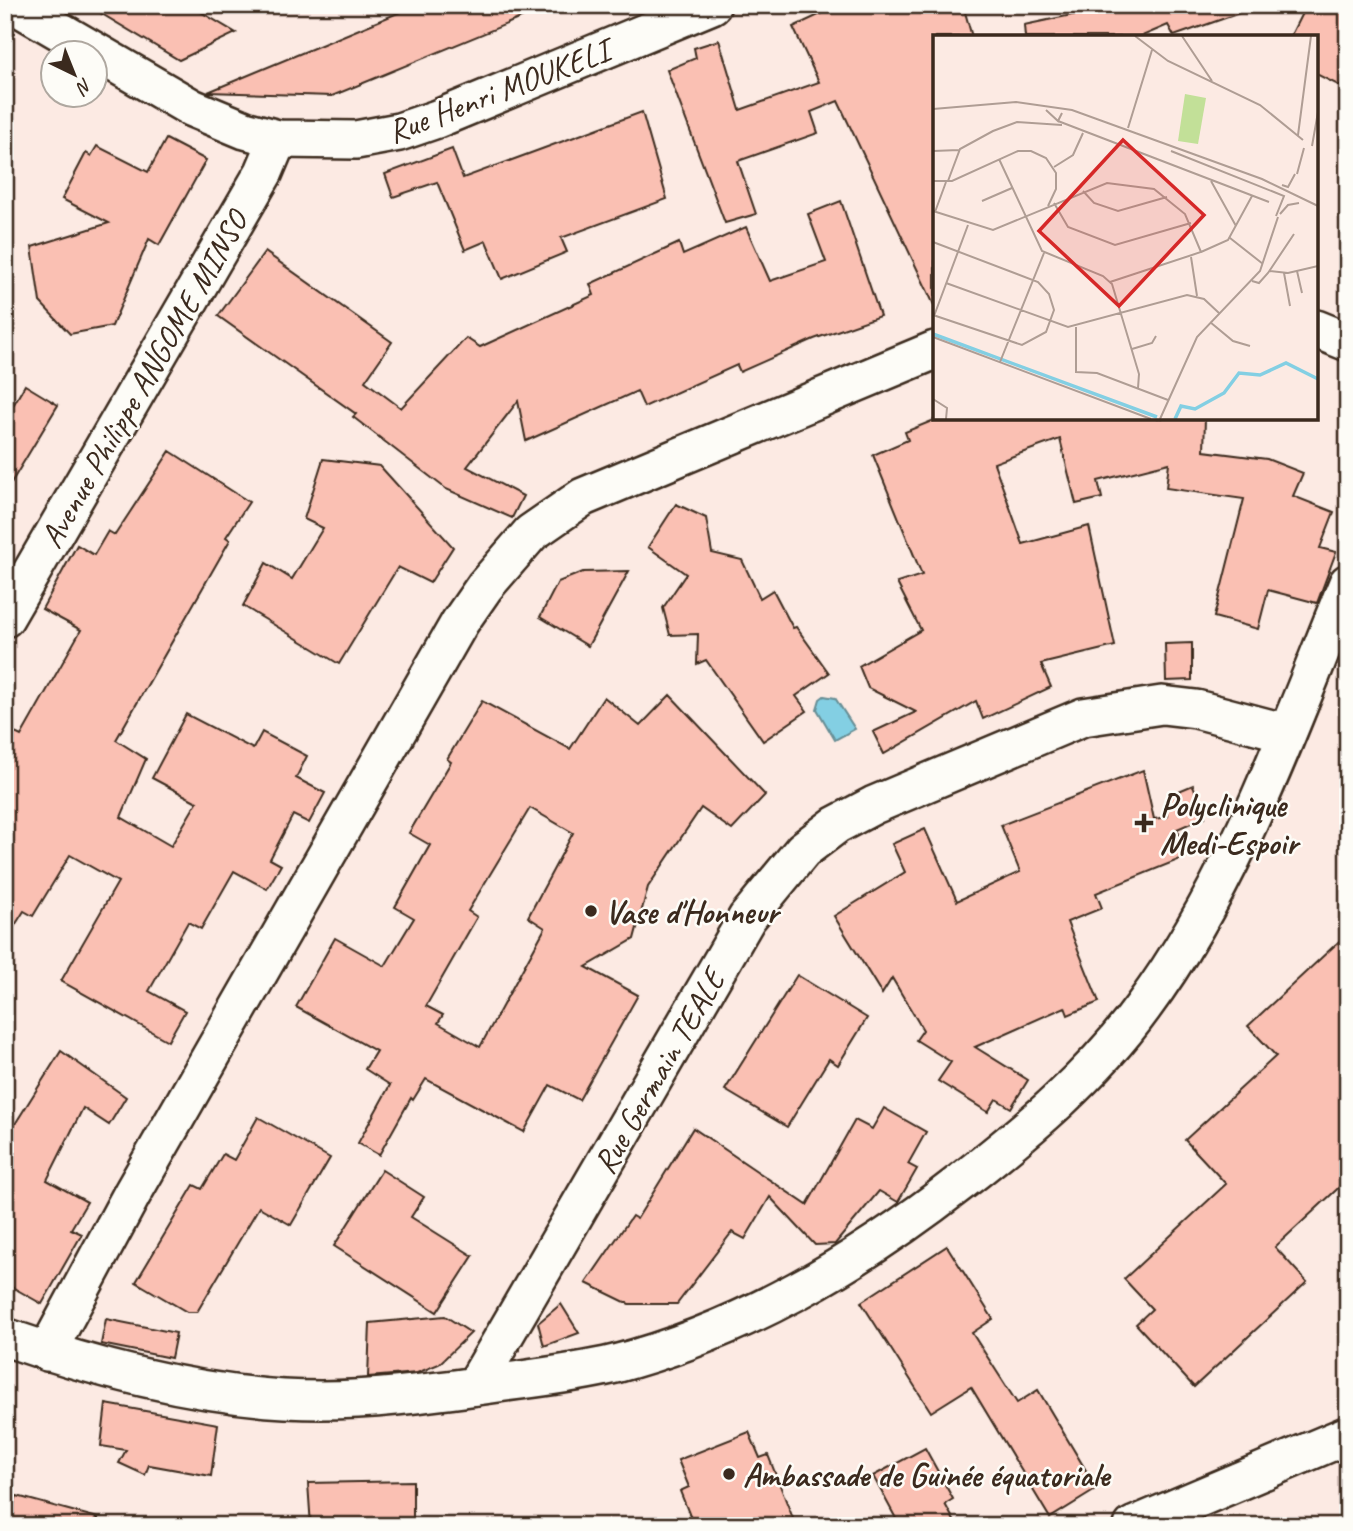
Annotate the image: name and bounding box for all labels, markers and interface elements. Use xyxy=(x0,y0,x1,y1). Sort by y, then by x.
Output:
street label: Rue Henri MOUKELI xyxy=(382,27,621,152)
inset map xyxy=(933,35,1318,420)
north arrow xyxy=(38,38,108,108)
text: N xyxy=(70,73,97,101)
street label: Avenue Philippe ANGOME MINSO xyxy=(30,201,259,555)
place label: Polyclinique Medi-Espoir xyxy=(1160,784,1301,864)
marker: Polyclinique Medi-Espoir xyxy=(1134,813,1154,833)
place label: Vase d'Honneur xyxy=(605,891,781,933)
marker: Vase d'Honneur xyxy=(583,903,599,919)
street label: Rue Germain TEALE xyxy=(583,958,736,1181)
place label: Ambassade de Guinée équatoriale xyxy=(743,1454,1112,1496)
marker: Ambassade de Guinée équatoriale xyxy=(721,1466,737,1482)

